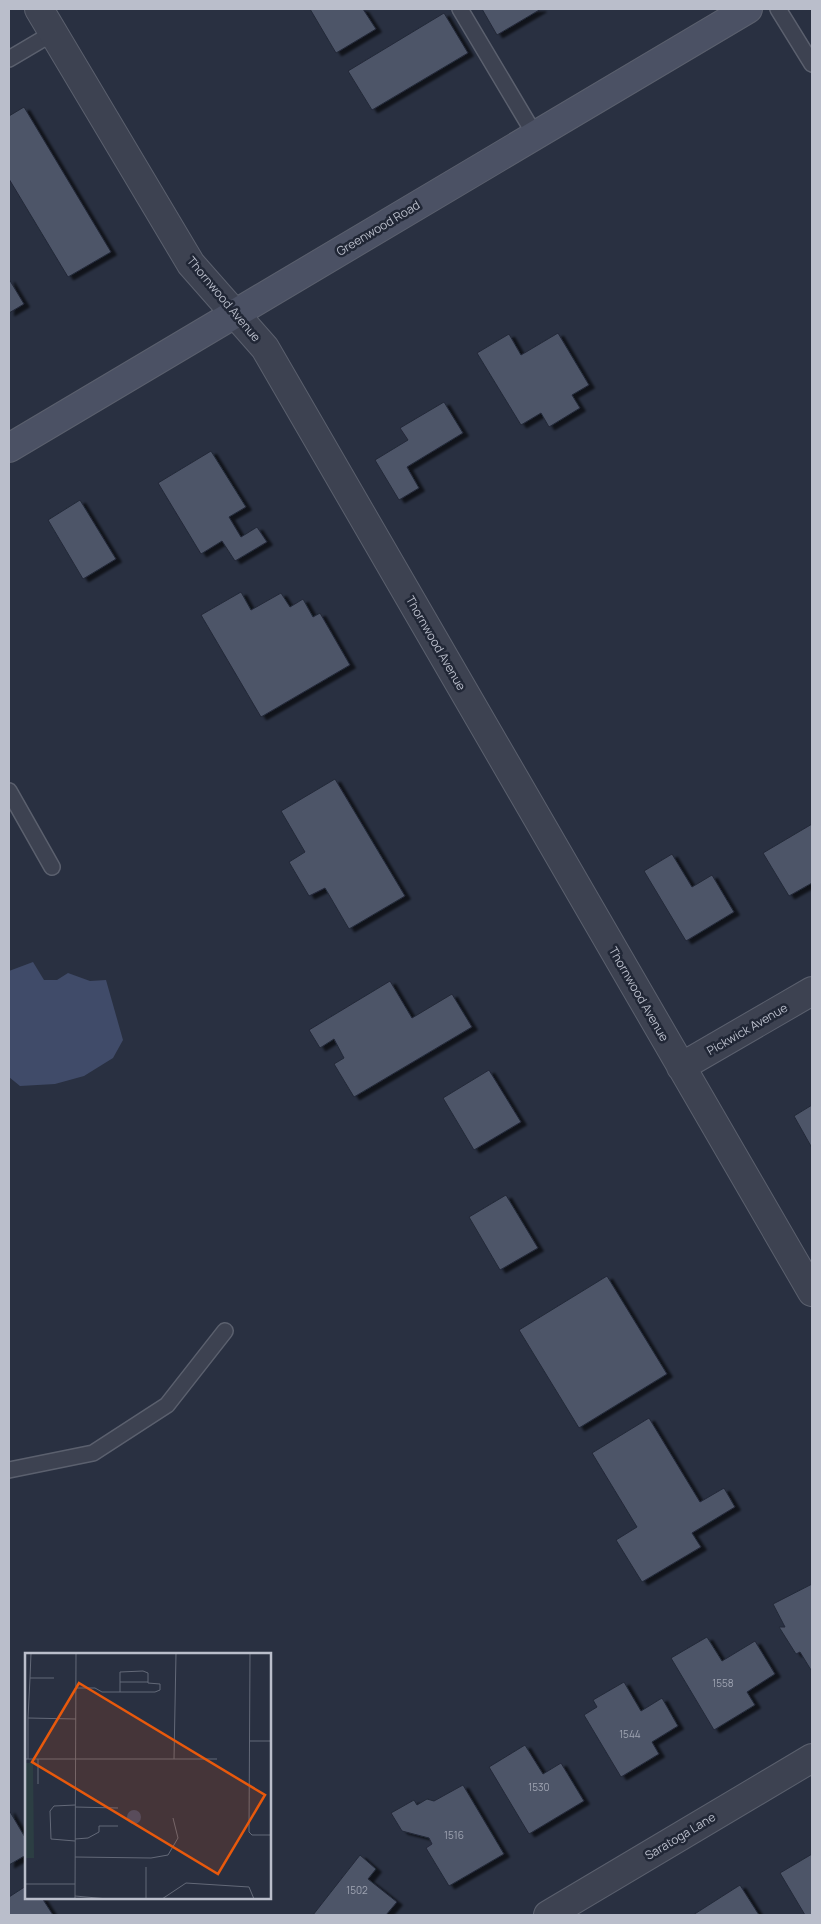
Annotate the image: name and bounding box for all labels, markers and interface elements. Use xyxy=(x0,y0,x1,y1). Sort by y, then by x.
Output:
street label: Greenwood Road xyxy=(333,196,423,260)
street label: Thornwood Avenue xyxy=(183,253,265,345)
street label: Thornwood Avenue xyxy=(402,593,470,693)
street label: Thornwood Avenue xyxy=(605,944,673,1044)
street label: Pickwick Avenue xyxy=(703,999,791,1059)
inset map xyxy=(25,1653,271,1899)
house number: 1558 xyxy=(712,1676,734,1690)
house number: 1544 xyxy=(619,1727,641,1741)
house number: 1530 xyxy=(528,1780,550,1794)
street label: Saratoga Lane xyxy=(642,1808,718,1864)
house number: 1516 xyxy=(444,1828,464,1842)
house number: 1502 xyxy=(346,1883,368,1897)

